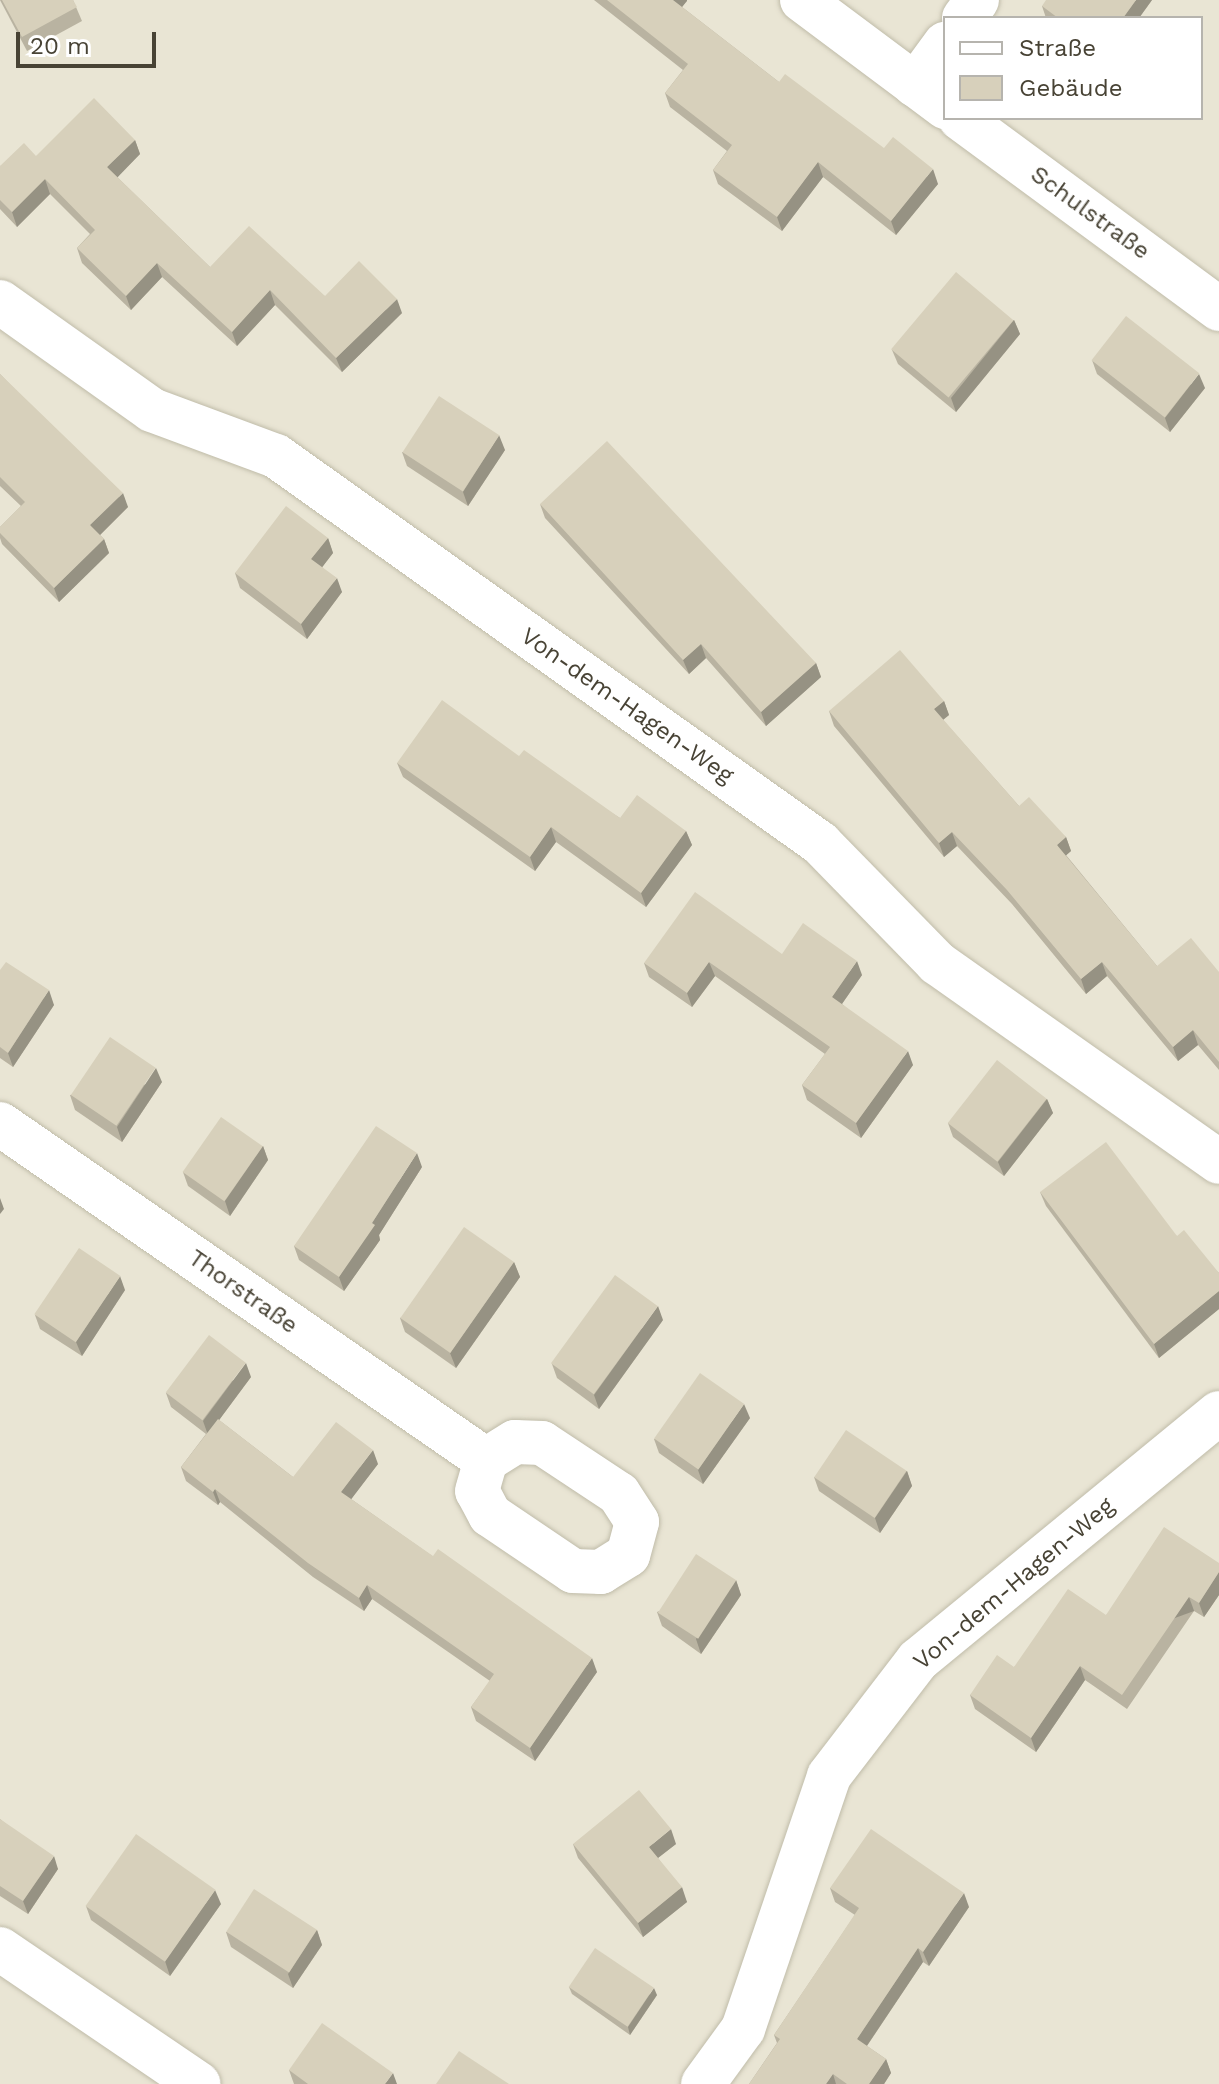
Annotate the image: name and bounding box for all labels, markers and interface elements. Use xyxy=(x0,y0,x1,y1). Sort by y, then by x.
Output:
scale bar xyxy=(20,16,160,66)
legend xyxy=(943,16,1203,120)
text: 20 m xyxy=(30,32,90,60)
text: Straße xyxy=(1019,34,1096,62)
text: Gebäude xyxy=(1019,74,1123,102)
street label: Schulstraße xyxy=(1025,160,1155,266)
street label: Von-dem-Hagen-Weg xyxy=(515,622,739,790)
street label: Thorstraße xyxy=(183,1244,303,1340)
street label: Von-dem-Hagen-Weg xyxy=(908,1492,1120,1676)

